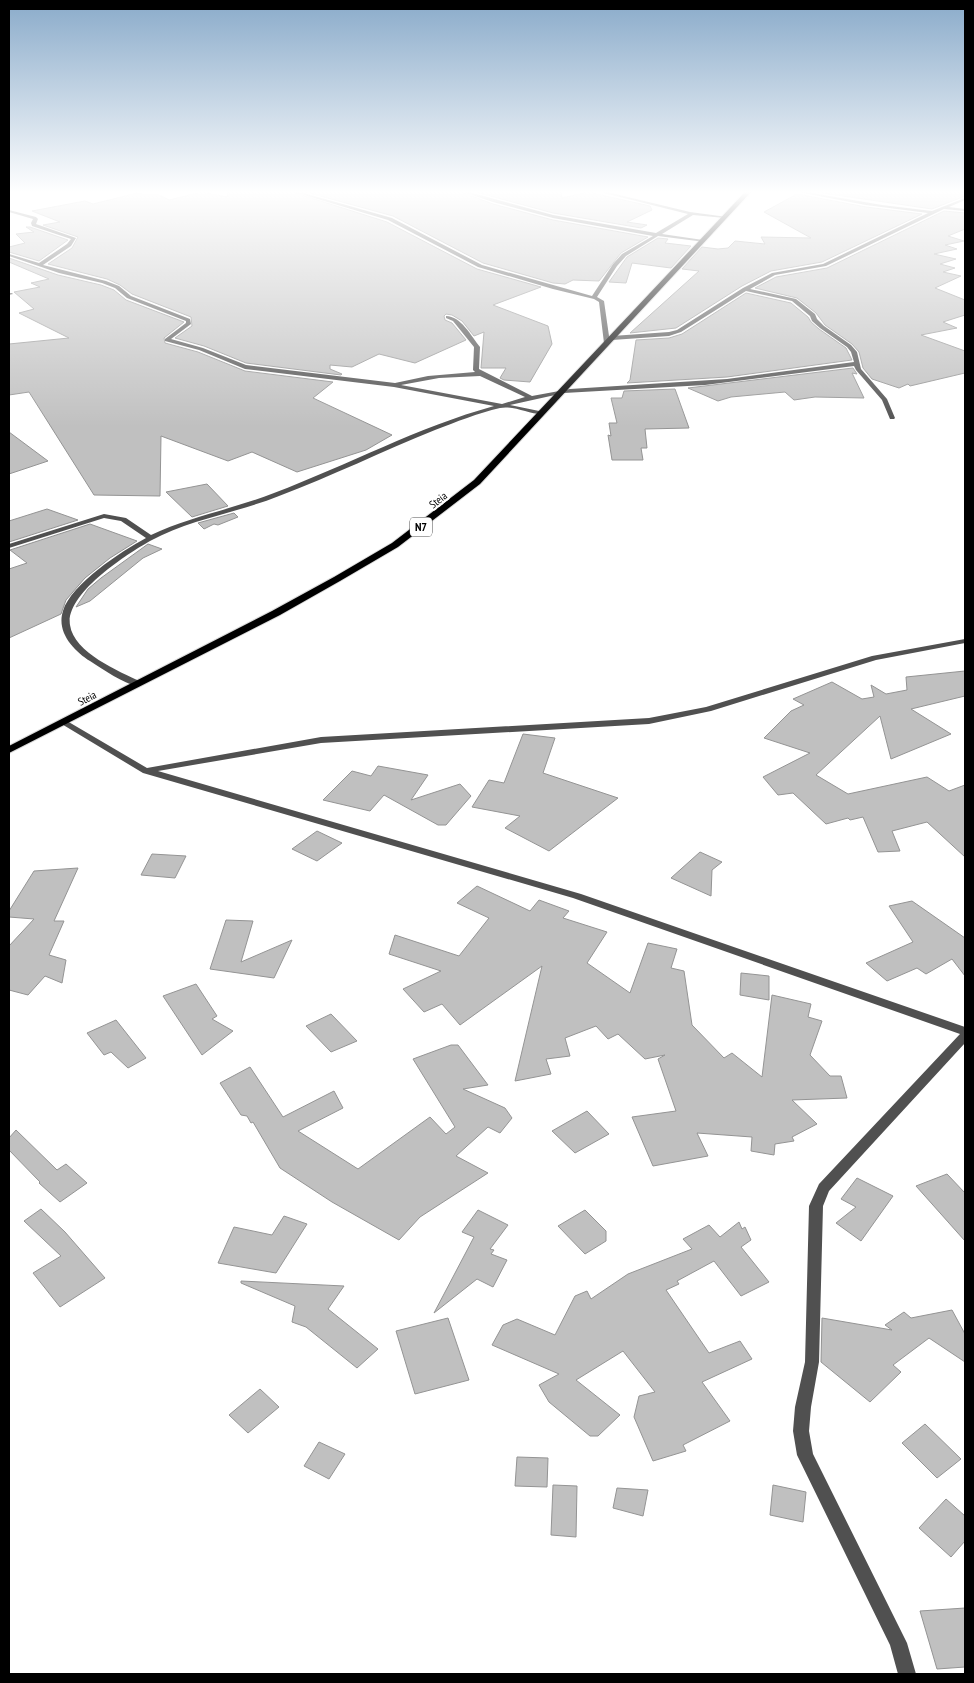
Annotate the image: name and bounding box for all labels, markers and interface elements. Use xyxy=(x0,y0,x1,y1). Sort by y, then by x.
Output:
street label: Steia xyxy=(426,489,450,511)
road number: N7 xyxy=(410,518,432,536)
street label: Steia xyxy=(75,687,99,709)

